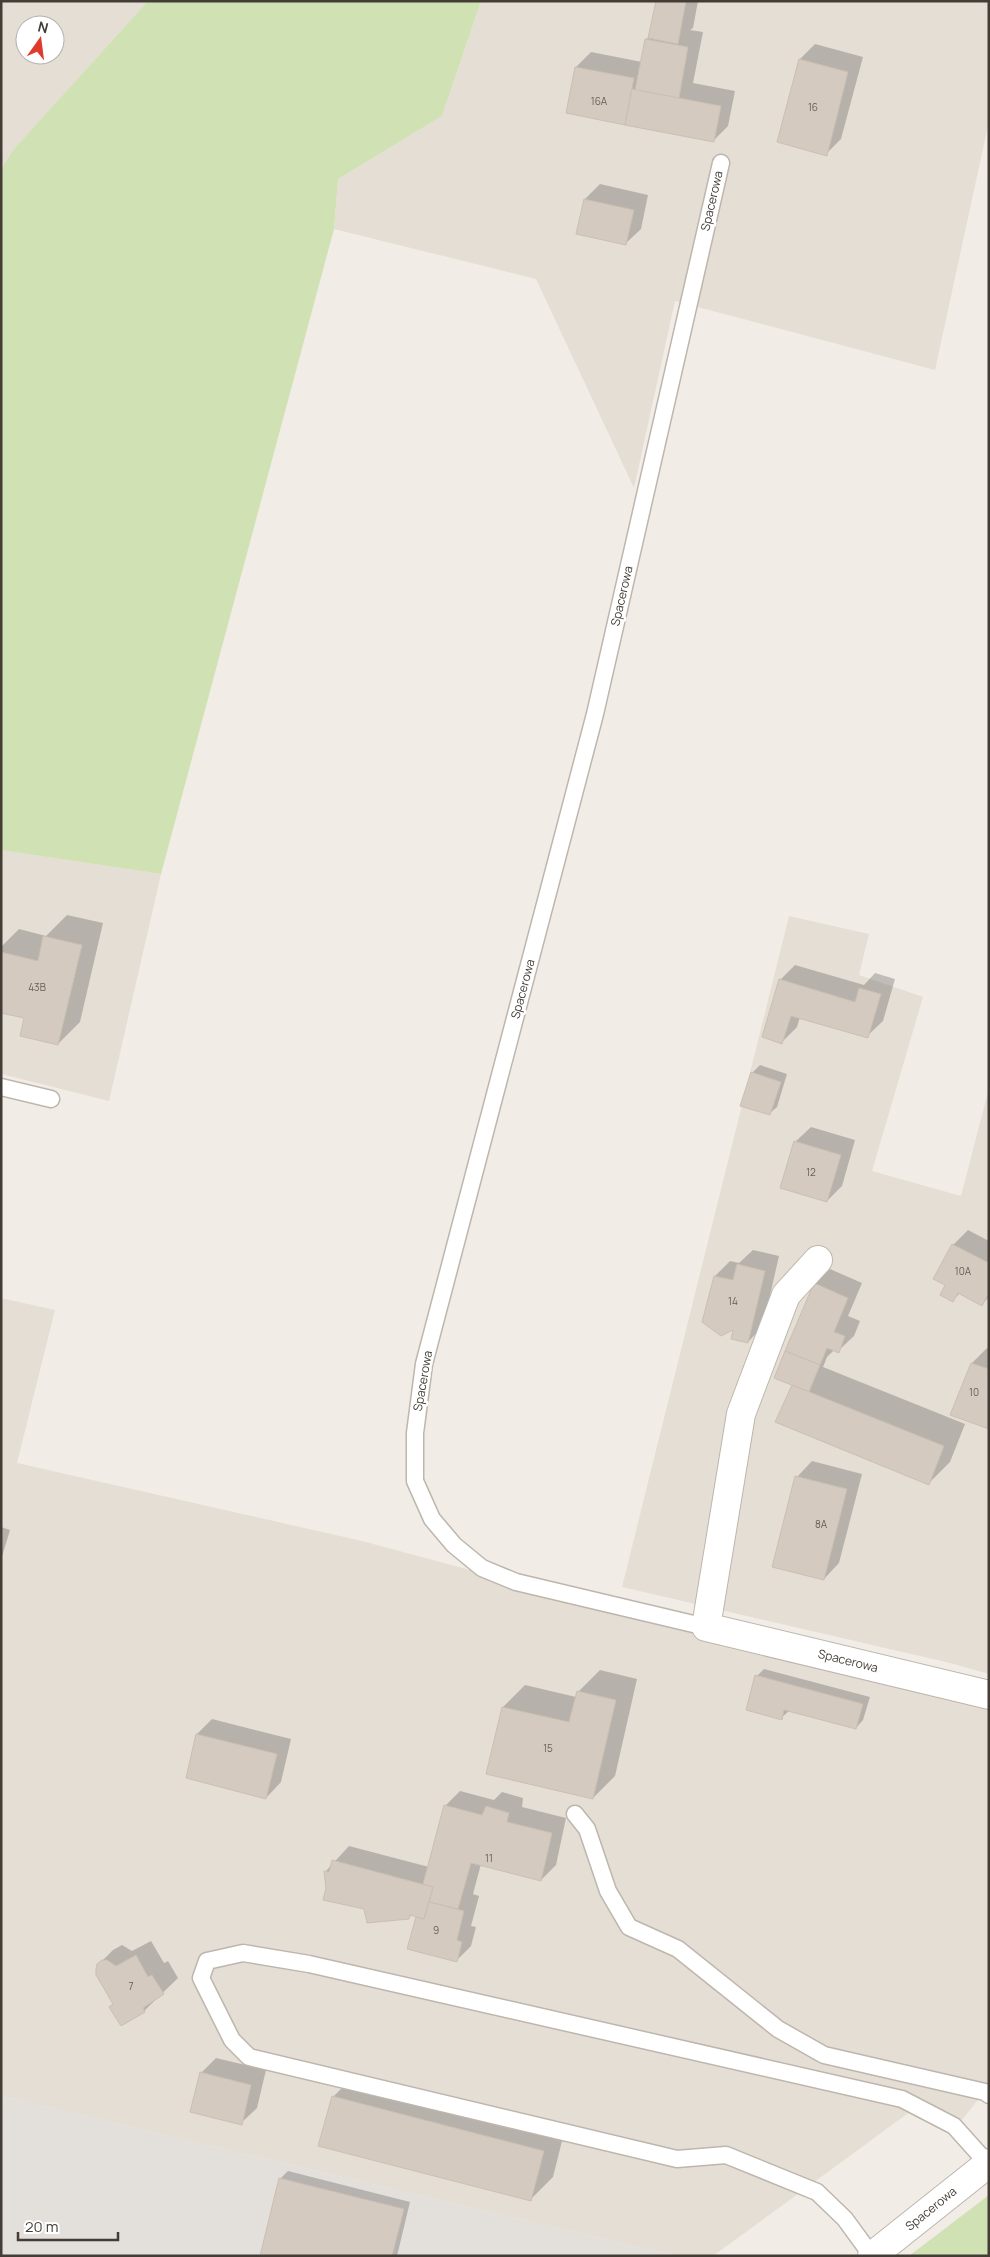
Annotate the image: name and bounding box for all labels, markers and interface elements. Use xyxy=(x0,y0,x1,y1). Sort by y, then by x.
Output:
north arrow xyxy=(15,15,65,65)
text: N xyxy=(36,16,50,37)
house number: 16A xyxy=(591,94,608,108)
house number: 16 xyxy=(808,100,818,114)
street label: Spacerowa xyxy=(696,169,727,233)
street label: Spacerowa xyxy=(606,564,637,628)
street label: Spacerowa xyxy=(506,957,539,1021)
house number: 43B xyxy=(28,980,46,994)
house number: 12 xyxy=(806,1165,816,1179)
house number: 10A xyxy=(955,1264,972,1278)
house number: 14 xyxy=(728,1294,738,1308)
street label: Spacerowa xyxy=(409,1349,436,1413)
house number: 10 xyxy=(969,1385,979,1399)
house number: 8A xyxy=(815,1517,828,1531)
street label: Spacerowa xyxy=(816,1645,880,1676)
house number: 15 xyxy=(543,1741,553,1755)
house number: 11 xyxy=(485,1851,493,1865)
house number: 9 xyxy=(433,1923,439,1937)
house number: 7 xyxy=(128,1979,134,1993)
street label: Spacerowa xyxy=(902,2183,960,2234)
scale bar xyxy=(18,2210,118,2242)
text: 20 m xyxy=(25,2216,58,2237)

